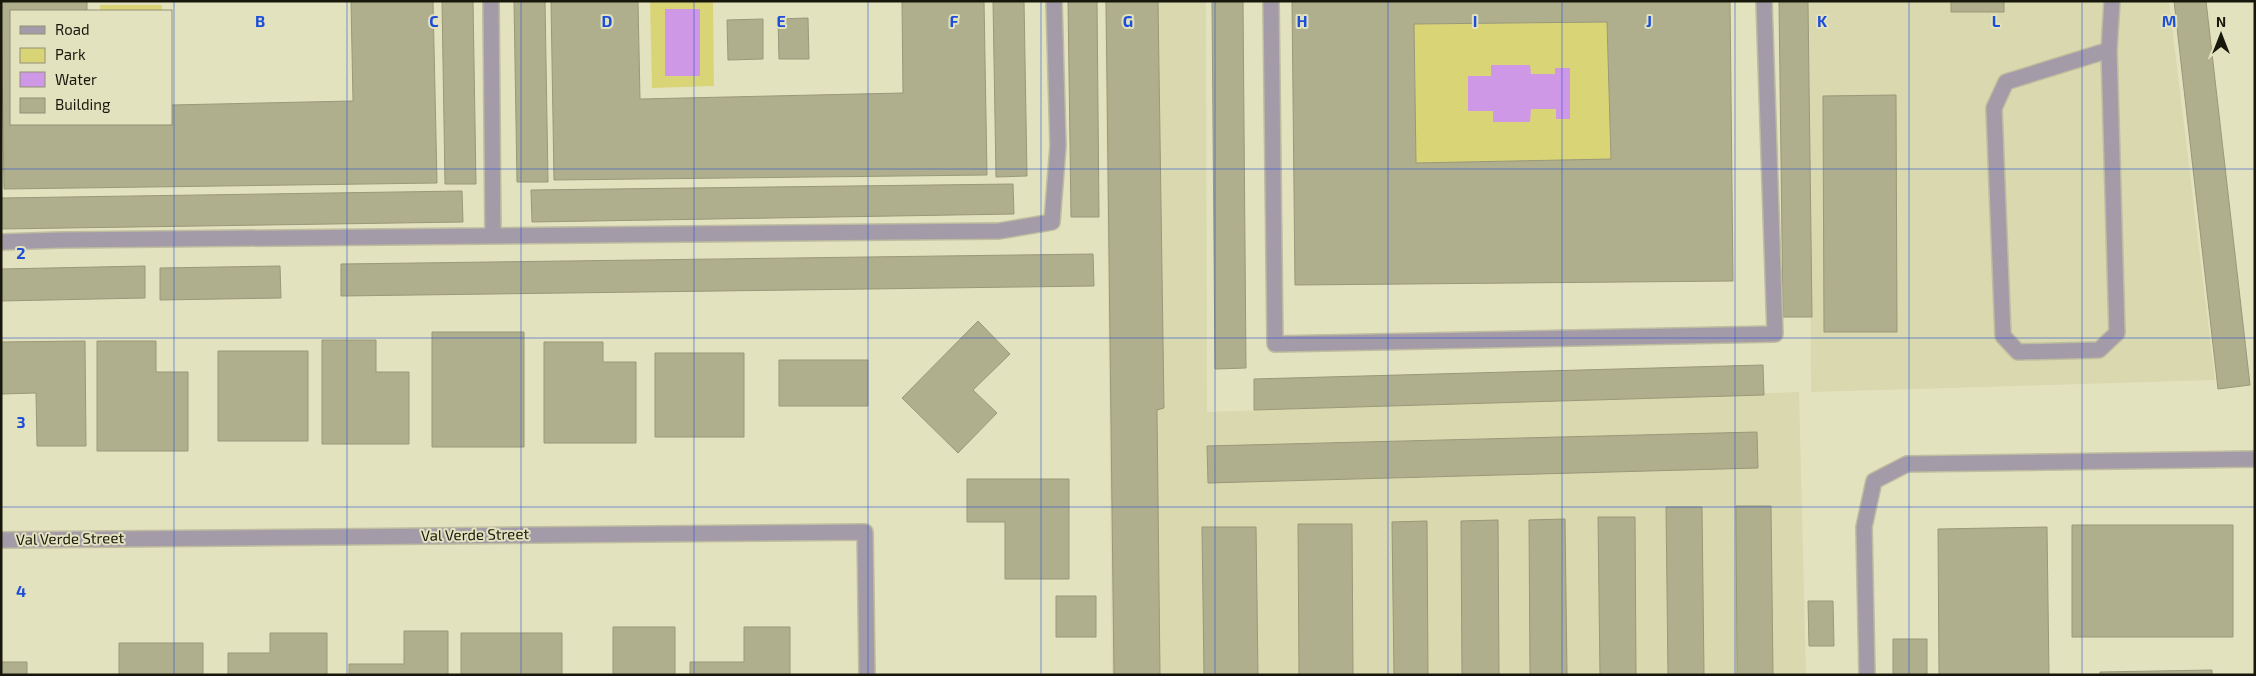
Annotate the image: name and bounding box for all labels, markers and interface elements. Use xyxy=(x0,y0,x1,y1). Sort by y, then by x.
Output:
legend xyxy=(10,10,172,125)
north arrow xyxy=(2196,10,2246,60)
text: B xyxy=(255,11,265,30)
text: C xyxy=(429,11,439,30)
text: D xyxy=(602,11,613,30)
text: E xyxy=(776,11,786,30)
text: F xyxy=(950,11,959,30)
text: G xyxy=(1123,11,1133,30)
text: H xyxy=(1296,11,1308,30)
text: I xyxy=(1473,11,1477,30)
text: J xyxy=(1646,11,1652,30)
text: K xyxy=(1817,11,1828,30)
text: L xyxy=(1992,11,2001,30)
text: M xyxy=(2162,11,2176,30)
text: N xyxy=(2216,13,2226,30)
text: Road xyxy=(55,20,90,38)
text: Park xyxy=(55,45,86,63)
text: Water xyxy=(55,70,97,88)
text: Building xyxy=(55,95,111,113)
text: 2 xyxy=(16,243,26,262)
text: 3 xyxy=(16,412,26,431)
street label: Val Verde Street xyxy=(421,524,530,544)
street label: Val Verde Street xyxy=(16,528,125,548)
text: 4 xyxy=(16,581,26,600)

